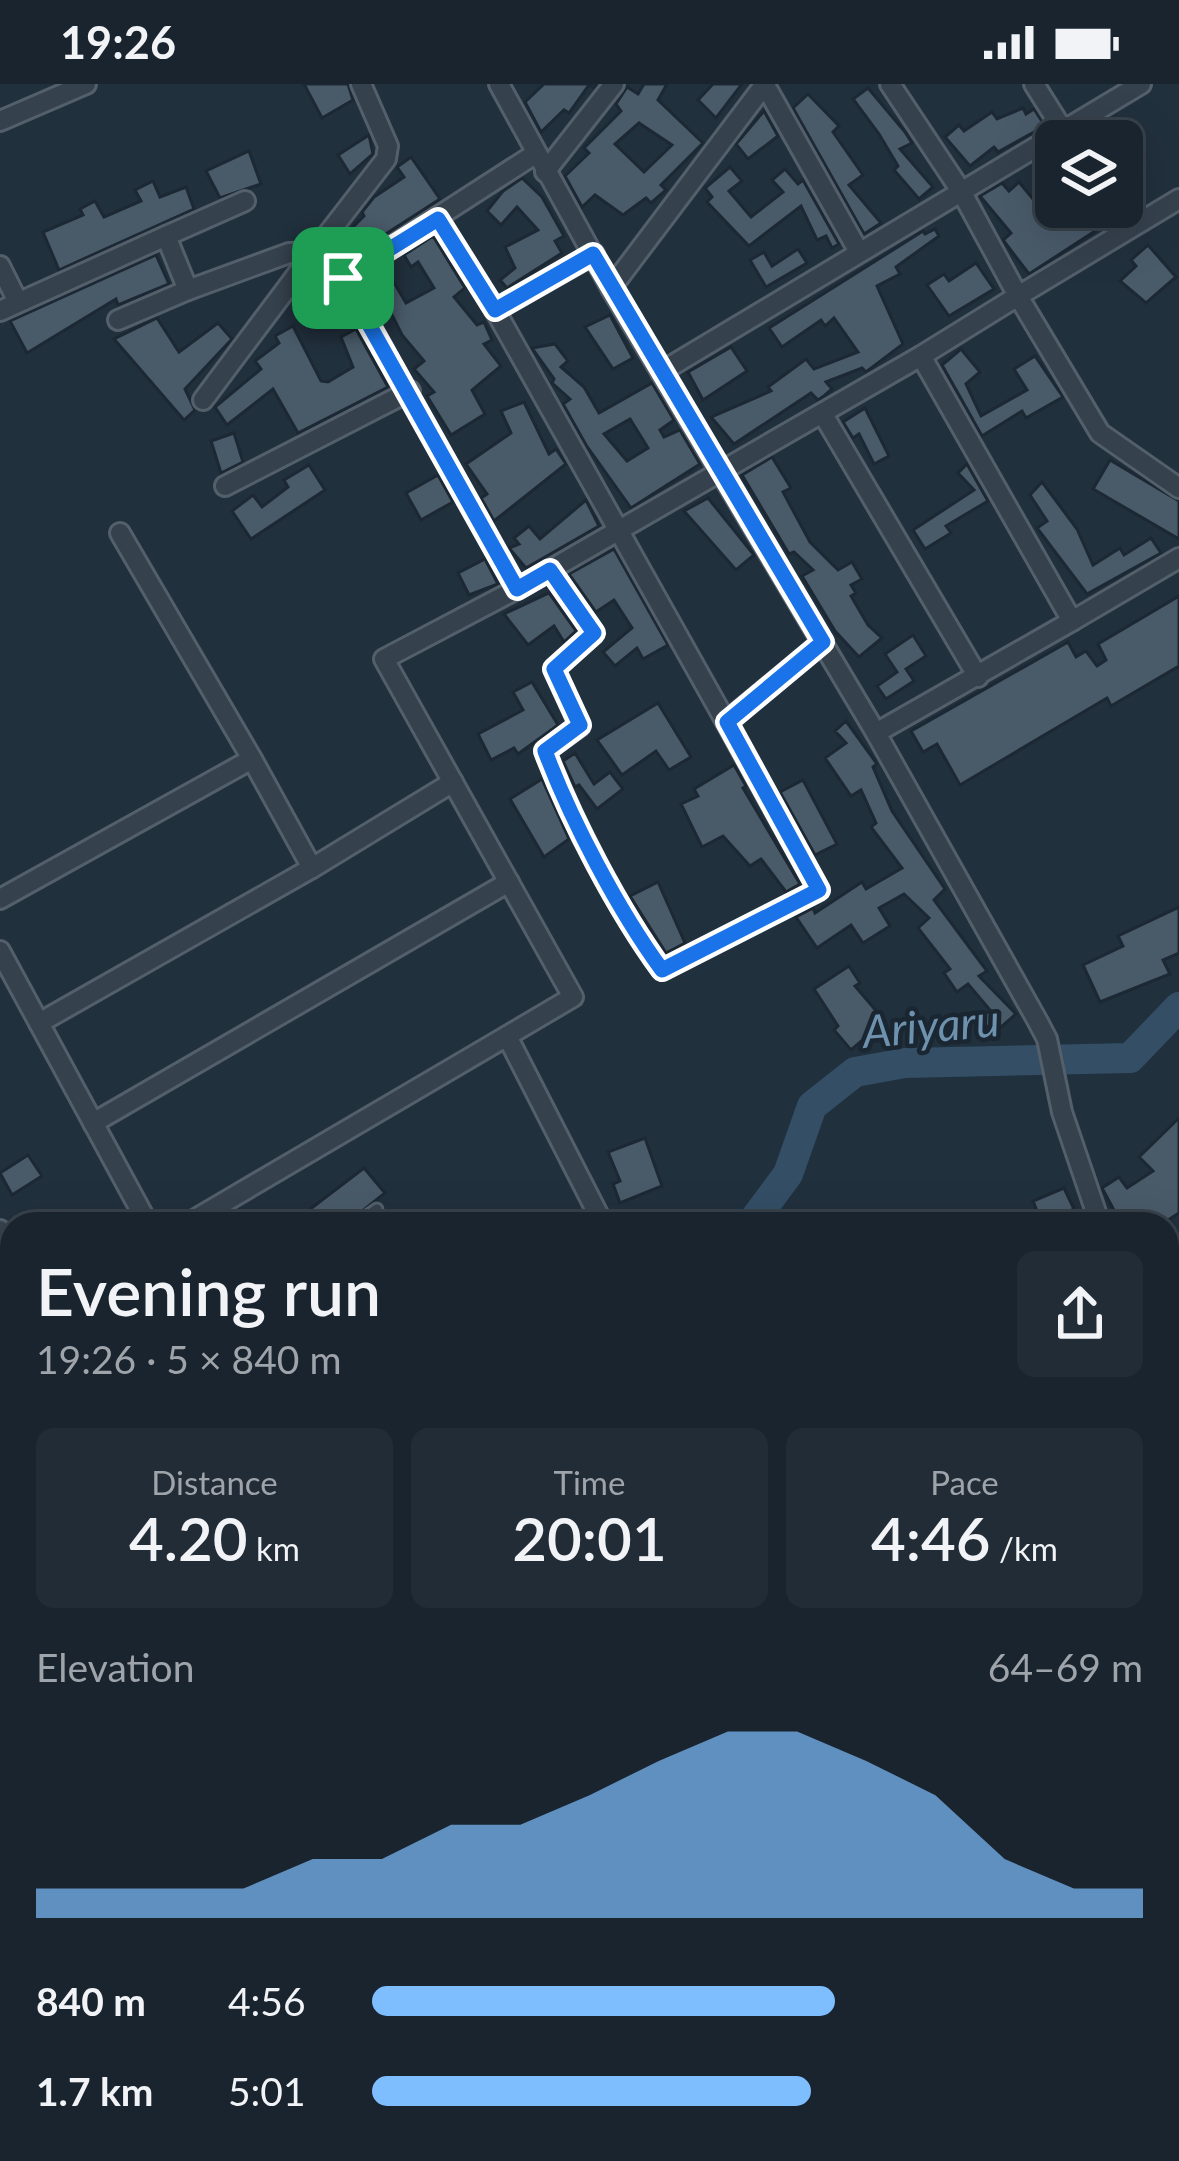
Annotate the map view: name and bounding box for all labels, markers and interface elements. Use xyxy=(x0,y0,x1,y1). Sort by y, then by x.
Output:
text: 19:26 xyxy=(60,15,176,69)
map controls xyxy=(1035,120,1143,228)
button: layers xyxy=(1035,120,1143,228)
pin xyxy=(292,227,394,329)
icon: arrive xyxy=(310,245,376,311)
water label: Ariyaru xyxy=(858,992,1002,1058)
text: Evening run xyxy=(36,1251,381,1330)
button: share xyxy=(1017,1251,1143,1377)
text: 19:26 · 5 × 840 m xyxy=(36,1336,341,1382)
text: Distance xyxy=(151,1462,278,1502)
text: Time xyxy=(554,1462,625,1502)
text: Pace xyxy=(930,1462,999,1502)
text: 4.20 xyxy=(129,1502,248,1574)
text: 20:01 xyxy=(512,1502,667,1574)
text: 4:46 xyxy=(871,1502,991,1574)
text: km xyxy=(248,1528,300,1568)
text: /km xyxy=(991,1528,1058,1568)
text: Elevation xyxy=(36,1644,194,1690)
text: 64–69 m xyxy=(988,1644,1143,1690)
text: 840 m xyxy=(36,1978,146,2024)
text: 4:56 xyxy=(228,1978,306,2024)
text: 1.7 km xyxy=(36,2068,154,2114)
text: 5:01 xyxy=(228,2068,306,2114)

